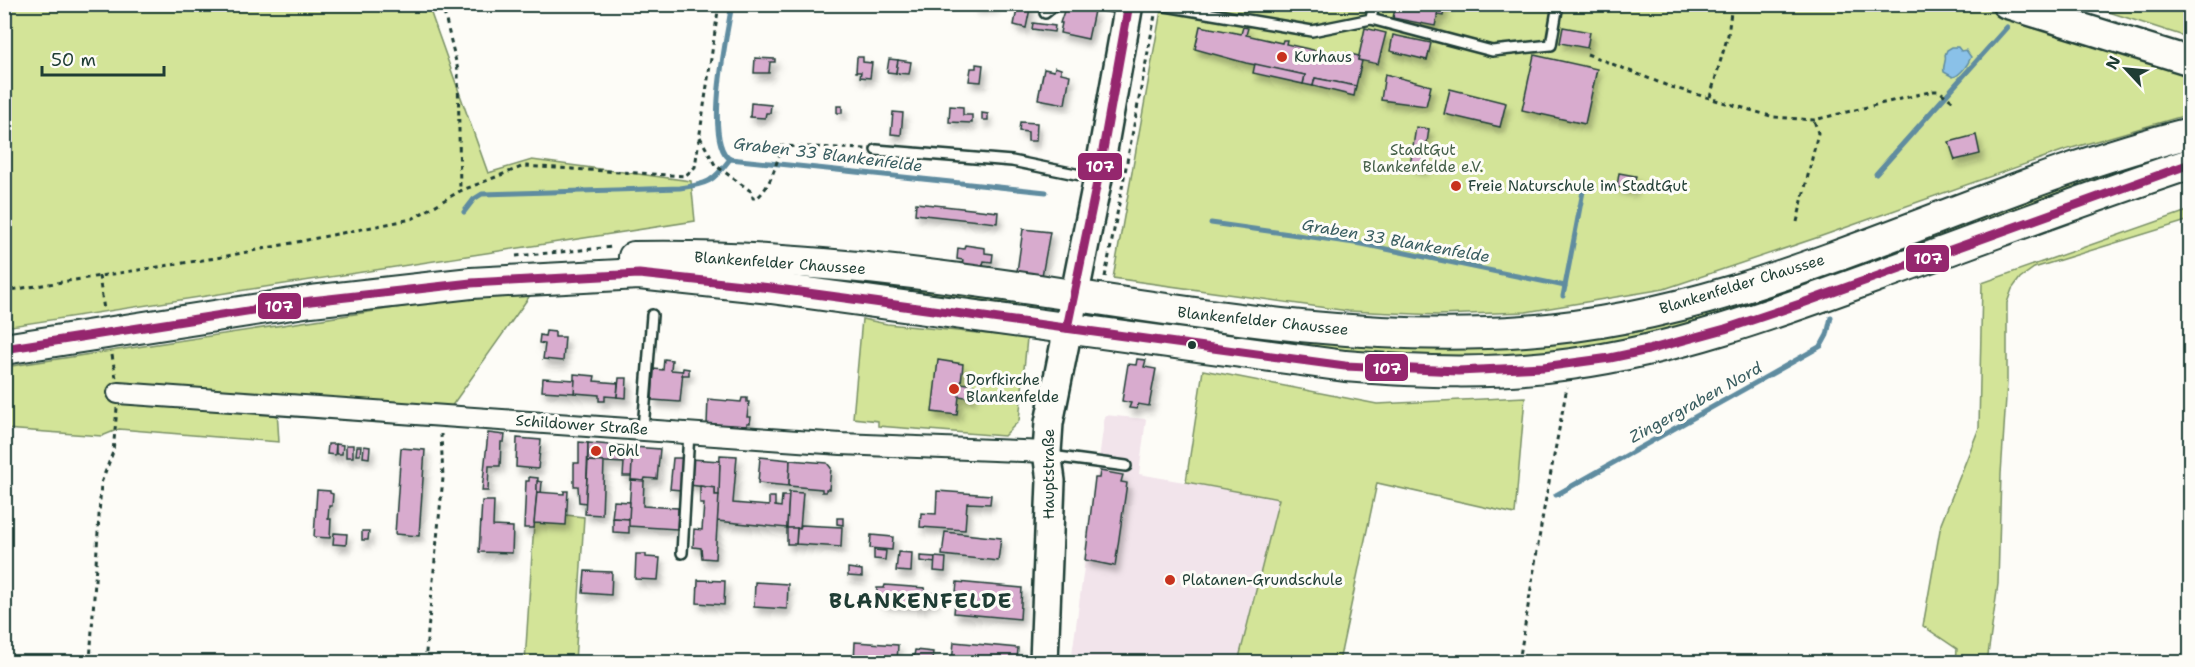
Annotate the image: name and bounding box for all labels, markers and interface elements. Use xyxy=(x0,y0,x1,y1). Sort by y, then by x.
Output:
scale bar xyxy=(42,39,164,77)
north arrow xyxy=(2096,39,2156,99)
place label: Kurhaus xyxy=(1294,47,1352,67)
text: 50 m xyxy=(51,48,96,72)
marker: Kurhaus xyxy=(1275,50,1289,64)
text: N xyxy=(2101,52,2125,73)
water label: Graben 33 Blankenfelde xyxy=(732,132,924,177)
park label: StadtGut Blankenfelde e.V. xyxy=(1363,140,1483,177)
line badge: 107 xyxy=(1077,152,1123,181)
text: 107 xyxy=(1086,156,1114,177)
place label: Freie Naturschule im StadtGut xyxy=(1468,176,1688,196)
marker: Freie Naturschule im StadtGut xyxy=(1449,179,1463,193)
water label: Graben 33 Blankenfelde xyxy=(1300,214,1491,267)
line badge: 107 xyxy=(1905,244,1950,273)
street label: Blankenfelder Chaussee xyxy=(694,247,866,279)
text: 107 xyxy=(1914,248,1942,269)
street label: Blankenfelder Chaussee xyxy=(1657,249,1827,319)
line badge: 107 xyxy=(257,292,302,320)
text: 107 xyxy=(265,296,293,317)
street label: Blankenfelder Chaussee xyxy=(1176,302,1350,340)
unlabelled marker xyxy=(1186,339,1198,351)
line badge: 107 xyxy=(1364,353,1409,382)
water label: Zingergraben Nord xyxy=(1625,357,1766,448)
text: 107 xyxy=(1373,358,1401,379)
place label: Dorfkirche Blankenfelde xyxy=(966,370,1059,407)
marker: Dorfkirche Blankenfelde xyxy=(947,382,961,396)
street label: Schildower Straße xyxy=(515,410,649,440)
street label: Hauptstraße xyxy=(1039,429,1059,519)
place label: Pohl xyxy=(608,441,639,461)
marker: Pohl xyxy=(589,444,603,458)
place label: Platanen-Grundschule xyxy=(1182,570,1343,590)
marker: Platanen-Grundschule xyxy=(1163,573,1177,587)
district label: BLANKENFELDE xyxy=(829,587,1013,615)

